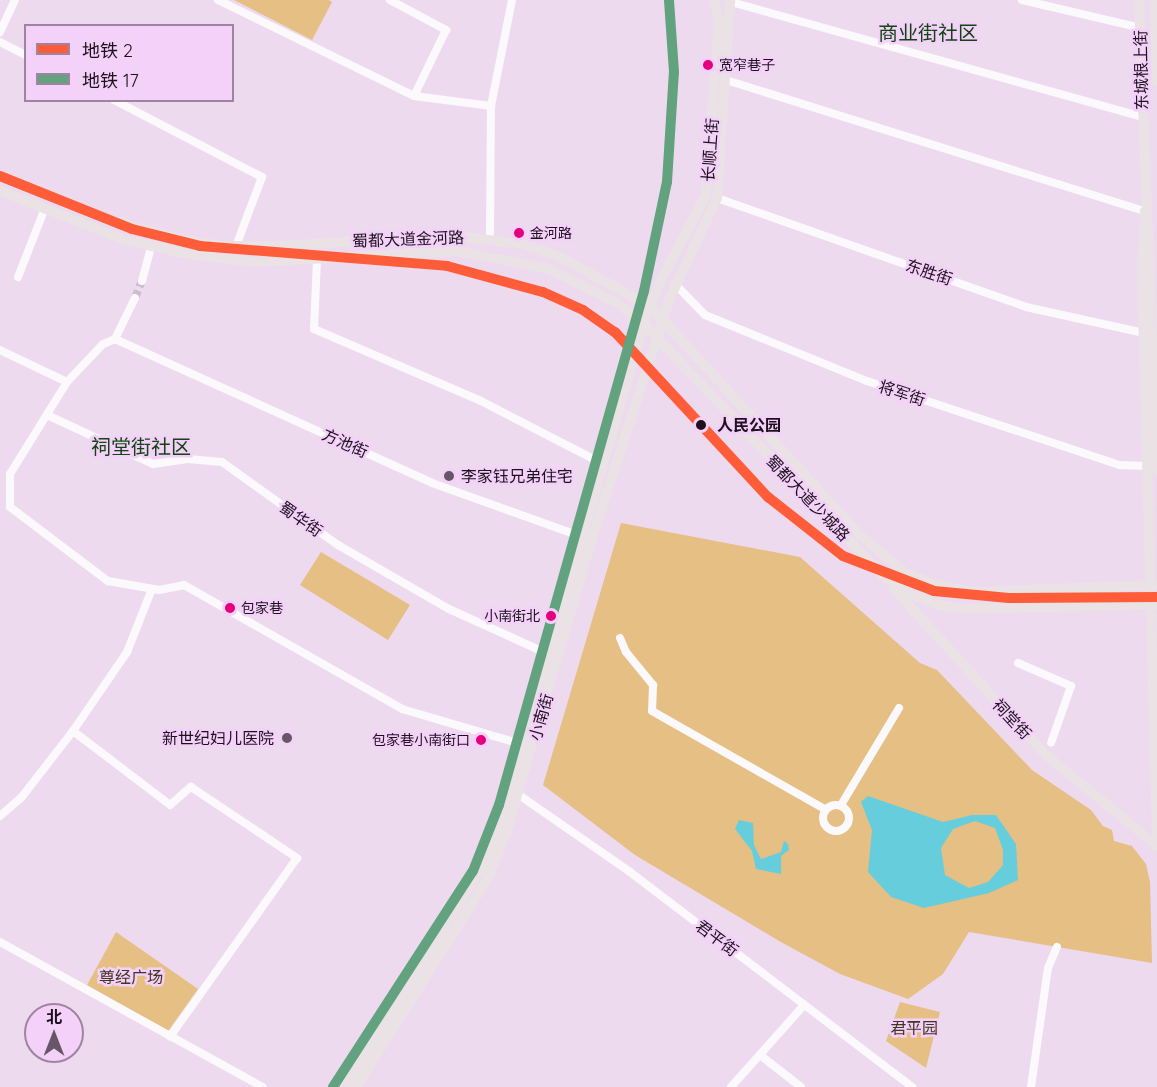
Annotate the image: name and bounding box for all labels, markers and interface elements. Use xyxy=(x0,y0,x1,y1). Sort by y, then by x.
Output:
district label: 商业街社区 xyxy=(878,20,978,44)
legend xyxy=(24,24,234,102)
street label: 东城根上街 xyxy=(1131,30,1151,110)
text: 地铁 2 xyxy=(82,39,133,62)
place label: 宽窄巷子 xyxy=(719,57,775,73)
marker: 宽窄巷子 xyxy=(702,59,714,71)
text: 地铁 17 xyxy=(82,69,139,92)
street label: 长顺上街 xyxy=(698,117,722,183)
place label: 金河路 xyxy=(530,225,572,241)
street label: 蜀都大道金河路 xyxy=(352,227,464,251)
marker: 金河路 xyxy=(513,227,525,239)
street label: 东胜街 xyxy=(903,255,955,289)
street label: 将军街 xyxy=(876,376,928,410)
marker: 人民公园 xyxy=(690,414,712,436)
place label: 人民公园 xyxy=(717,415,781,435)
street label: 方池街 xyxy=(319,424,371,462)
district label: 祠堂街社区 xyxy=(91,434,191,458)
street label: 蜀都大道少城路 xyxy=(762,451,854,545)
place label: 李家钰兄弟住宅 xyxy=(461,466,573,486)
marker: 李家钰兄弟住宅 xyxy=(442,469,456,483)
street label: 蜀华街 xyxy=(276,497,326,541)
place label: 包家巷 xyxy=(241,600,283,616)
marker: 包家巷 xyxy=(224,602,236,614)
place label: 小南街北 xyxy=(484,608,540,624)
marker: 小南街北 xyxy=(545,610,557,622)
street label: 小南街 xyxy=(525,691,557,743)
street label: 祠堂街 xyxy=(989,695,1035,743)
place label: 新世纪妇儿医院 xyxy=(162,728,274,748)
marker: 新世纪妇儿医院 xyxy=(278,729,296,747)
place label: 包家巷小南街口 xyxy=(372,732,470,748)
marker: 包家巷小南街口 xyxy=(475,734,487,746)
street label: 君平街 xyxy=(692,916,742,960)
park label: 尊经广场 xyxy=(99,967,163,987)
north arrow xyxy=(24,1003,84,1063)
text: 北 xyxy=(46,1007,62,1027)
park label: 君平园 xyxy=(890,1018,938,1038)

